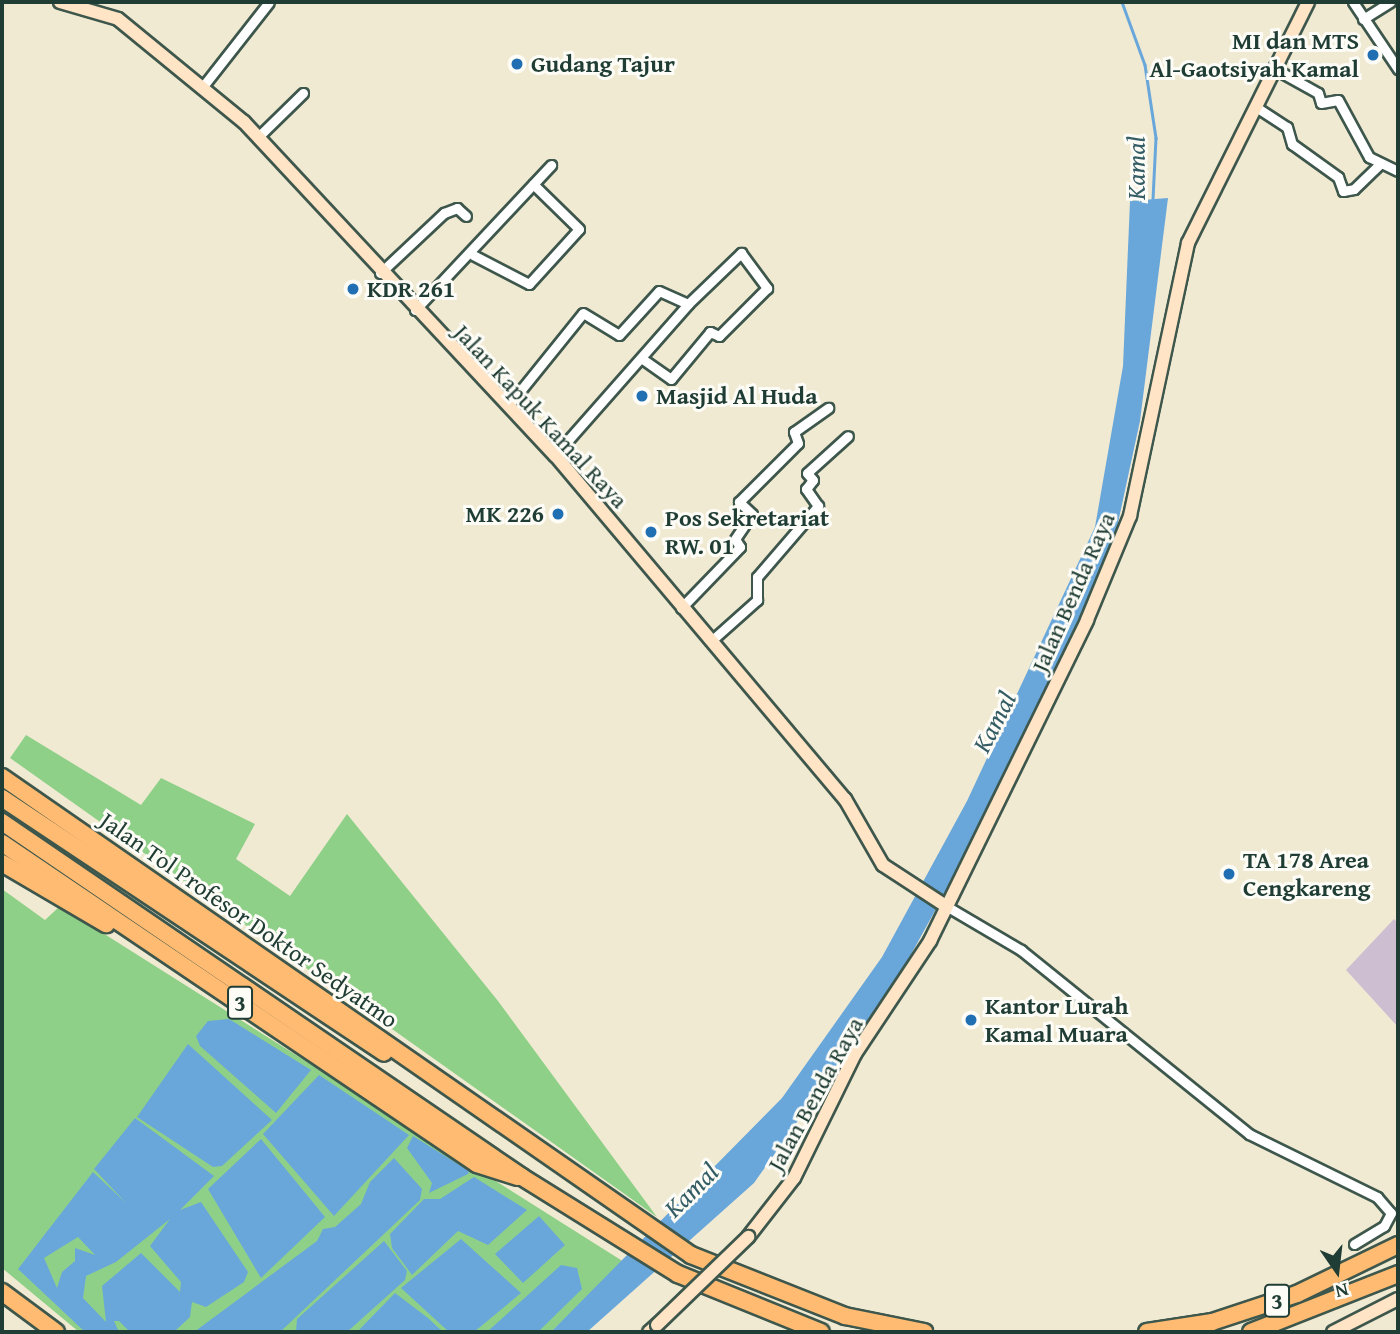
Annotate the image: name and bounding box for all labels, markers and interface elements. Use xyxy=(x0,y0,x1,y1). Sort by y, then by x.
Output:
place label: MI dan MTS Al-Gaotsiyah Kamal xyxy=(1150,27,1359,83)
marker: MI dan MTS Al-Gaotsiyah Kamal xyxy=(1365,47,1381,63)
place label: Gudang Tajur xyxy=(531,50,675,78)
marker: Gudang Tajur xyxy=(509,56,525,72)
water label: Kamal xyxy=(1120,136,1152,200)
place label: KDR 261 xyxy=(367,275,455,303)
marker: KDR 261 xyxy=(345,281,361,297)
street label: Jalan Kapuk Kamal Raya xyxy=(448,318,634,514)
place label: Masjid Al Huda xyxy=(656,382,817,410)
marker: Masjid Al Huda xyxy=(634,388,650,404)
place label: MK 226 xyxy=(466,500,544,528)
place label: Pos Sekretariat RW. 01 xyxy=(665,504,829,560)
marker: MK 226 xyxy=(550,506,566,522)
street label: Jalan Benda Raya xyxy=(1025,508,1121,676)
marker: Pos Sekretariat RW. 01 xyxy=(643,524,659,540)
water label: Kamal xyxy=(966,686,1022,758)
street label: Jalan Tol Profesor Doktor Sedyatmo xyxy=(94,806,404,1034)
place label: TA 178 Area Cengkareng xyxy=(1243,846,1370,902)
marker: TA 178 Area Cengkareng xyxy=(1221,866,1237,882)
road number: 3 xyxy=(226,984,254,1022)
place label: Kantor Lurah Kamal Muara xyxy=(985,992,1128,1048)
street label: Jalan Benda Raya xyxy=(761,1012,869,1176)
marker: Kantor Lurah Kamal Muara xyxy=(963,1012,979,1028)
water label: Kamal xyxy=(657,1156,725,1224)
north arrow xyxy=(1302,1236,1372,1306)
text: N xyxy=(1333,1276,1352,1306)
road number: 3 xyxy=(1263,1282,1291,1320)

